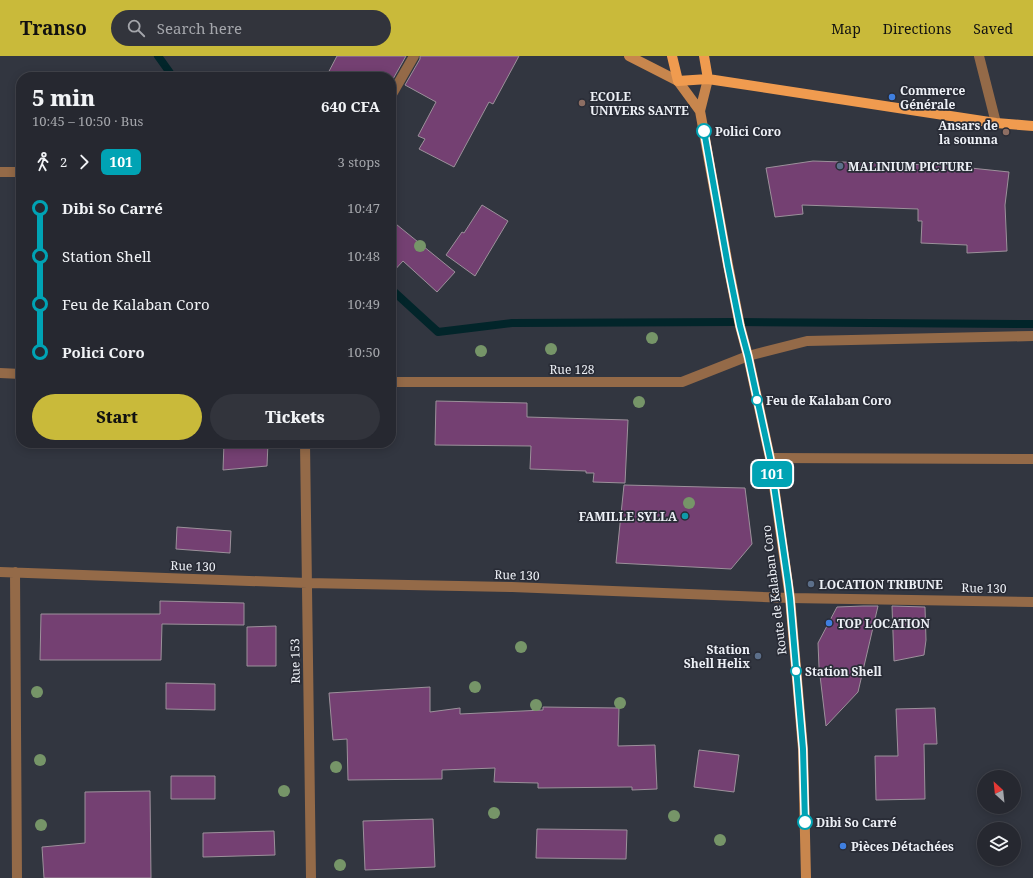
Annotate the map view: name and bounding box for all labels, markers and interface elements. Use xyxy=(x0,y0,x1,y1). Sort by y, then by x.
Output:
search box xyxy=(111,10,391,46)
text: Transo xyxy=(20,15,87,41)
icon: search xyxy=(125,17,147,39)
text: Search here xyxy=(157,18,242,38)
text: Map xyxy=(831,19,861,38)
text: Directions xyxy=(883,19,951,38)
text: Saved xyxy=(973,19,1013,38)
text: 5 min xyxy=(32,82,95,112)
place label: Commerce Générale xyxy=(900,82,966,113)
place label: ECOLE UNIVERS SANTE xyxy=(590,88,689,119)
marker: Commerce Générale xyxy=(887,92,897,102)
text: 640 CFA xyxy=(321,96,380,116)
marker: ECOLE UNIVERS SANTE xyxy=(577,98,587,108)
text: 10:45 – 10:50 · Bus xyxy=(32,112,143,130)
place label: Ansars de la sounna xyxy=(938,117,998,148)
marker: Polici Coro xyxy=(696,123,712,139)
place label: Polici Coro xyxy=(715,123,781,140)
marker: Ansars de la sounna xyxy=(1001,127,1011,137)
icon: walk xyxy=(32,151,54,173)
icon: forward xyxy=(73,151,95,173)
text: 101 xyxy=(109,152,133,171)
text: 2 xyxy=(60,153,67,171)
text: 3 stops xyxy=(338,153,380,171)
place label: MALINIUM PICTURE xyxy=(848,158,973,175)
marker: MALINIUM PICTURE xyxy=(835,161,845,171)
text: Dibi So Carré xyxy=(62,198,163,218)
text: 10:47 xyxy=(347,199,380,217)
text: Station Shell xyxy=(62,246,151,266)
text: 10:48 xyxy=(347,247,380,265)
text: Feu de Kalaban Coro xyxy=(62,294,210,314)
text: 10:49 xyxy=(347,295,380,313)
text: Polici Coro xyxy=(62,342,145,362)
text: 10:50 xyxy=(347,343,380,361)
street label: Rue 128 xyxy=(549,361,595,378)
place label: Feu de Kalaban Coro xyxy=(766,392,891,409)
button: Start xyxy=(32,394,202,440)
button: Tickets xyxy=(210,394,380,440)
marker: Feu de Kalaban Coro xyxy=(751,394,763,406)
line badge: 101 xyxy=(749,461,795,487)
text: 101 xyxy=(760,464,784,483)
place label: FAMILLE SYLLA xyxy=(579,508,678,525)
marker: FAMILLE SYLLA xyxy=(680,511,690,521)
street label: Route de Kalaban Coro xyxy=(758,524,790,656)
street label: Rue 130 xyxy=(170,557,216,575)
street label: Rue 130 xyxy=(494,566,540,584)
place label: LOCATION TRIBUNE xyxy=(819,576,943,593)
marker: LOCATION TRIBUNE xyxy=(806,579,816,589)
street label: Rue 130 xyxy=(961,579,1007,597)
place label: TOP LOCATION xyxy=(837,615,931,632)
marker: TOP LOCATION xyxy=(824,618,834,628)
street label: Rue 153 xyxy=(286,638,304,684)
place label: Station Shell Helix xyxy=(684,641,750,672)
marker: Station Shell Helix xyxy=(753,651,763,661)
place label: Station Shell xyxy=(805,663,883,680)
marker: Station Shell xyxy=(790,665,802,677)
north arrow xyxy=(977,770,1021,814)
map controls xyxy=(977,770,1021,866)
marker: Dibi So Carré xyxy=(797,814,813,830)
place label: Dibi So Carré xyxy=(816,814,897,831)
button: layers xyxy=(977,822,1021,866)
place label: Pièces Détachées xyxy=(851,838,954,855)
marker: Pièces Détachées xyxy=(838,841,848,851)

